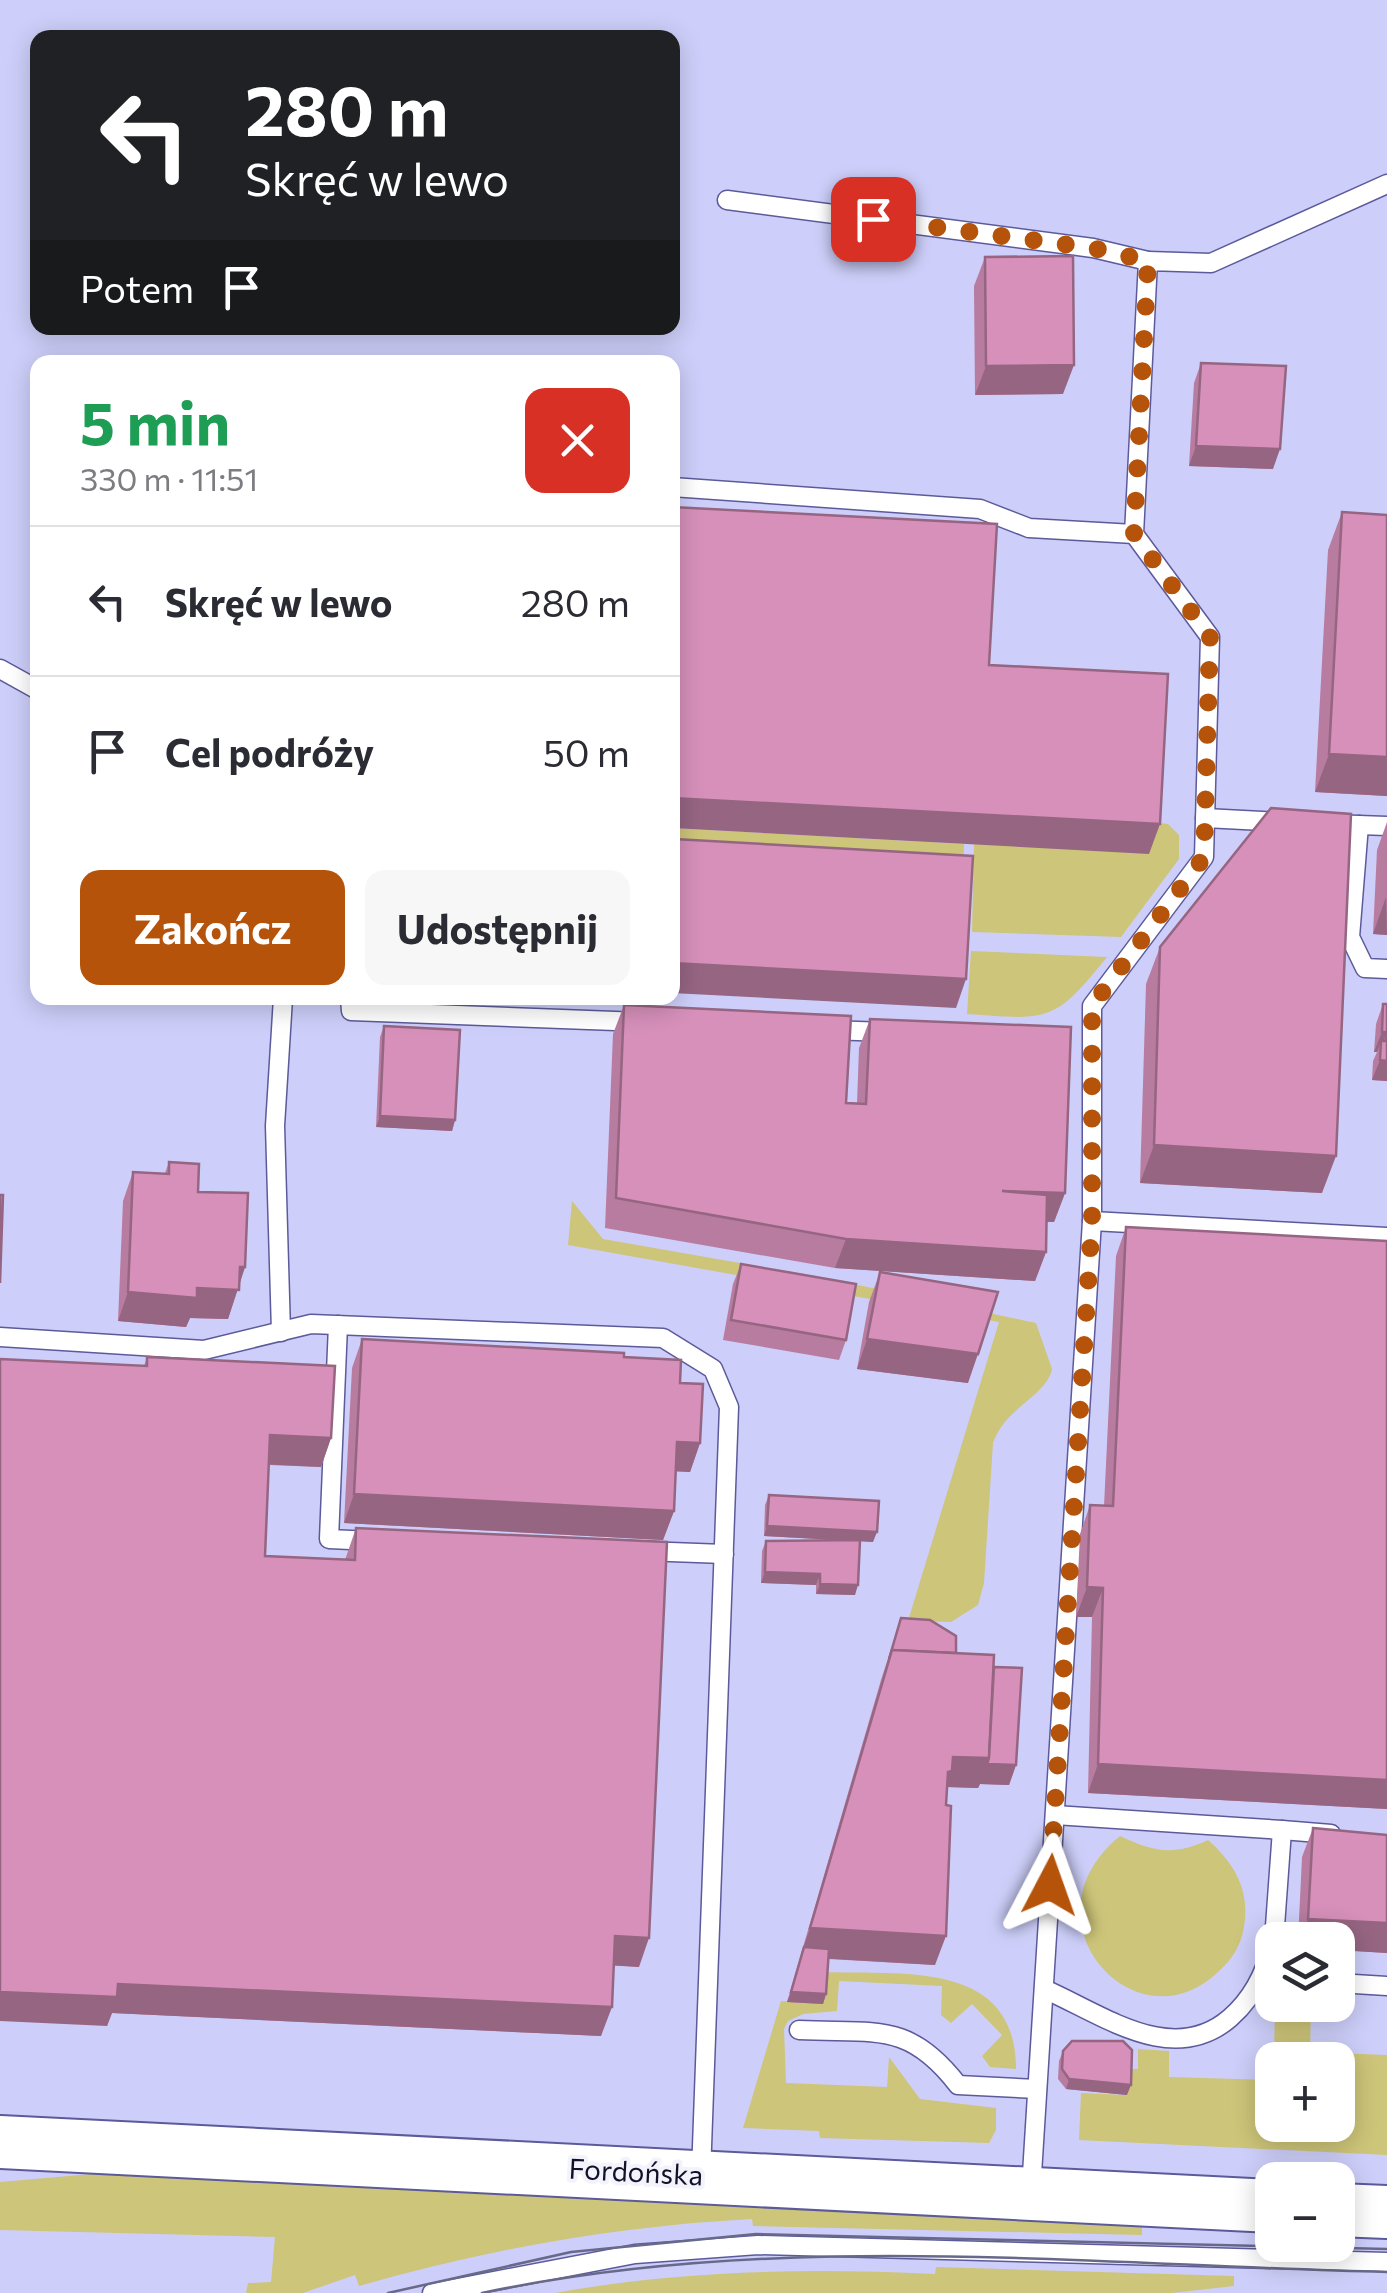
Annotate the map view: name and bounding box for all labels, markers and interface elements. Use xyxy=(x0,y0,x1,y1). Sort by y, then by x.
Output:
text: 280 m xyxy=(245,65,449,150)
icon: left xyxy=(80,70,210,200)
text: Skręć w lewo xyxy=(245,150,509,205)
pin xyxy=(831,177,916,262)
icon: arrive xyxy=(846,192,901,247)
icon: arrive xyxy=(214,260,269,315)
text: Potem xyxy=(80,264,194,311)
text: 5 min xyxy=(80,384,230,457)
button: close xyxy=(525,388,630,493)
text: 330 m · 11:51 xyxy=(80,458,258,498)
icon: left xyxy=(80,574,135,629)
text: Skręć w lewo xyxy=(165,578,392,625)
text: 280 m xyxy=(521,578,630,625)
icon: arrive xyxy=(80,724,135,779)
text: Cel podróży xyxy=(165,728,374,775)
text: 50 m xyxy=(543,728,630,775)
button: Zakończ xyxy=(80,870,345,985)
button: Udostępnij xyxy=(365,870,630,985)
position arrow xyxy=(998,1833,1102,1937)
map controls xyxy=(1255,1922,1355,2262)
button: layers xyxy=(1255,1922,1355,2022)
button: + xyxy=(1255,2042,1355,2142)
street label: Fordońska xyxy=(568,2151,704,2191)
button: − xyxy=(1255,2162,1355,2262)

